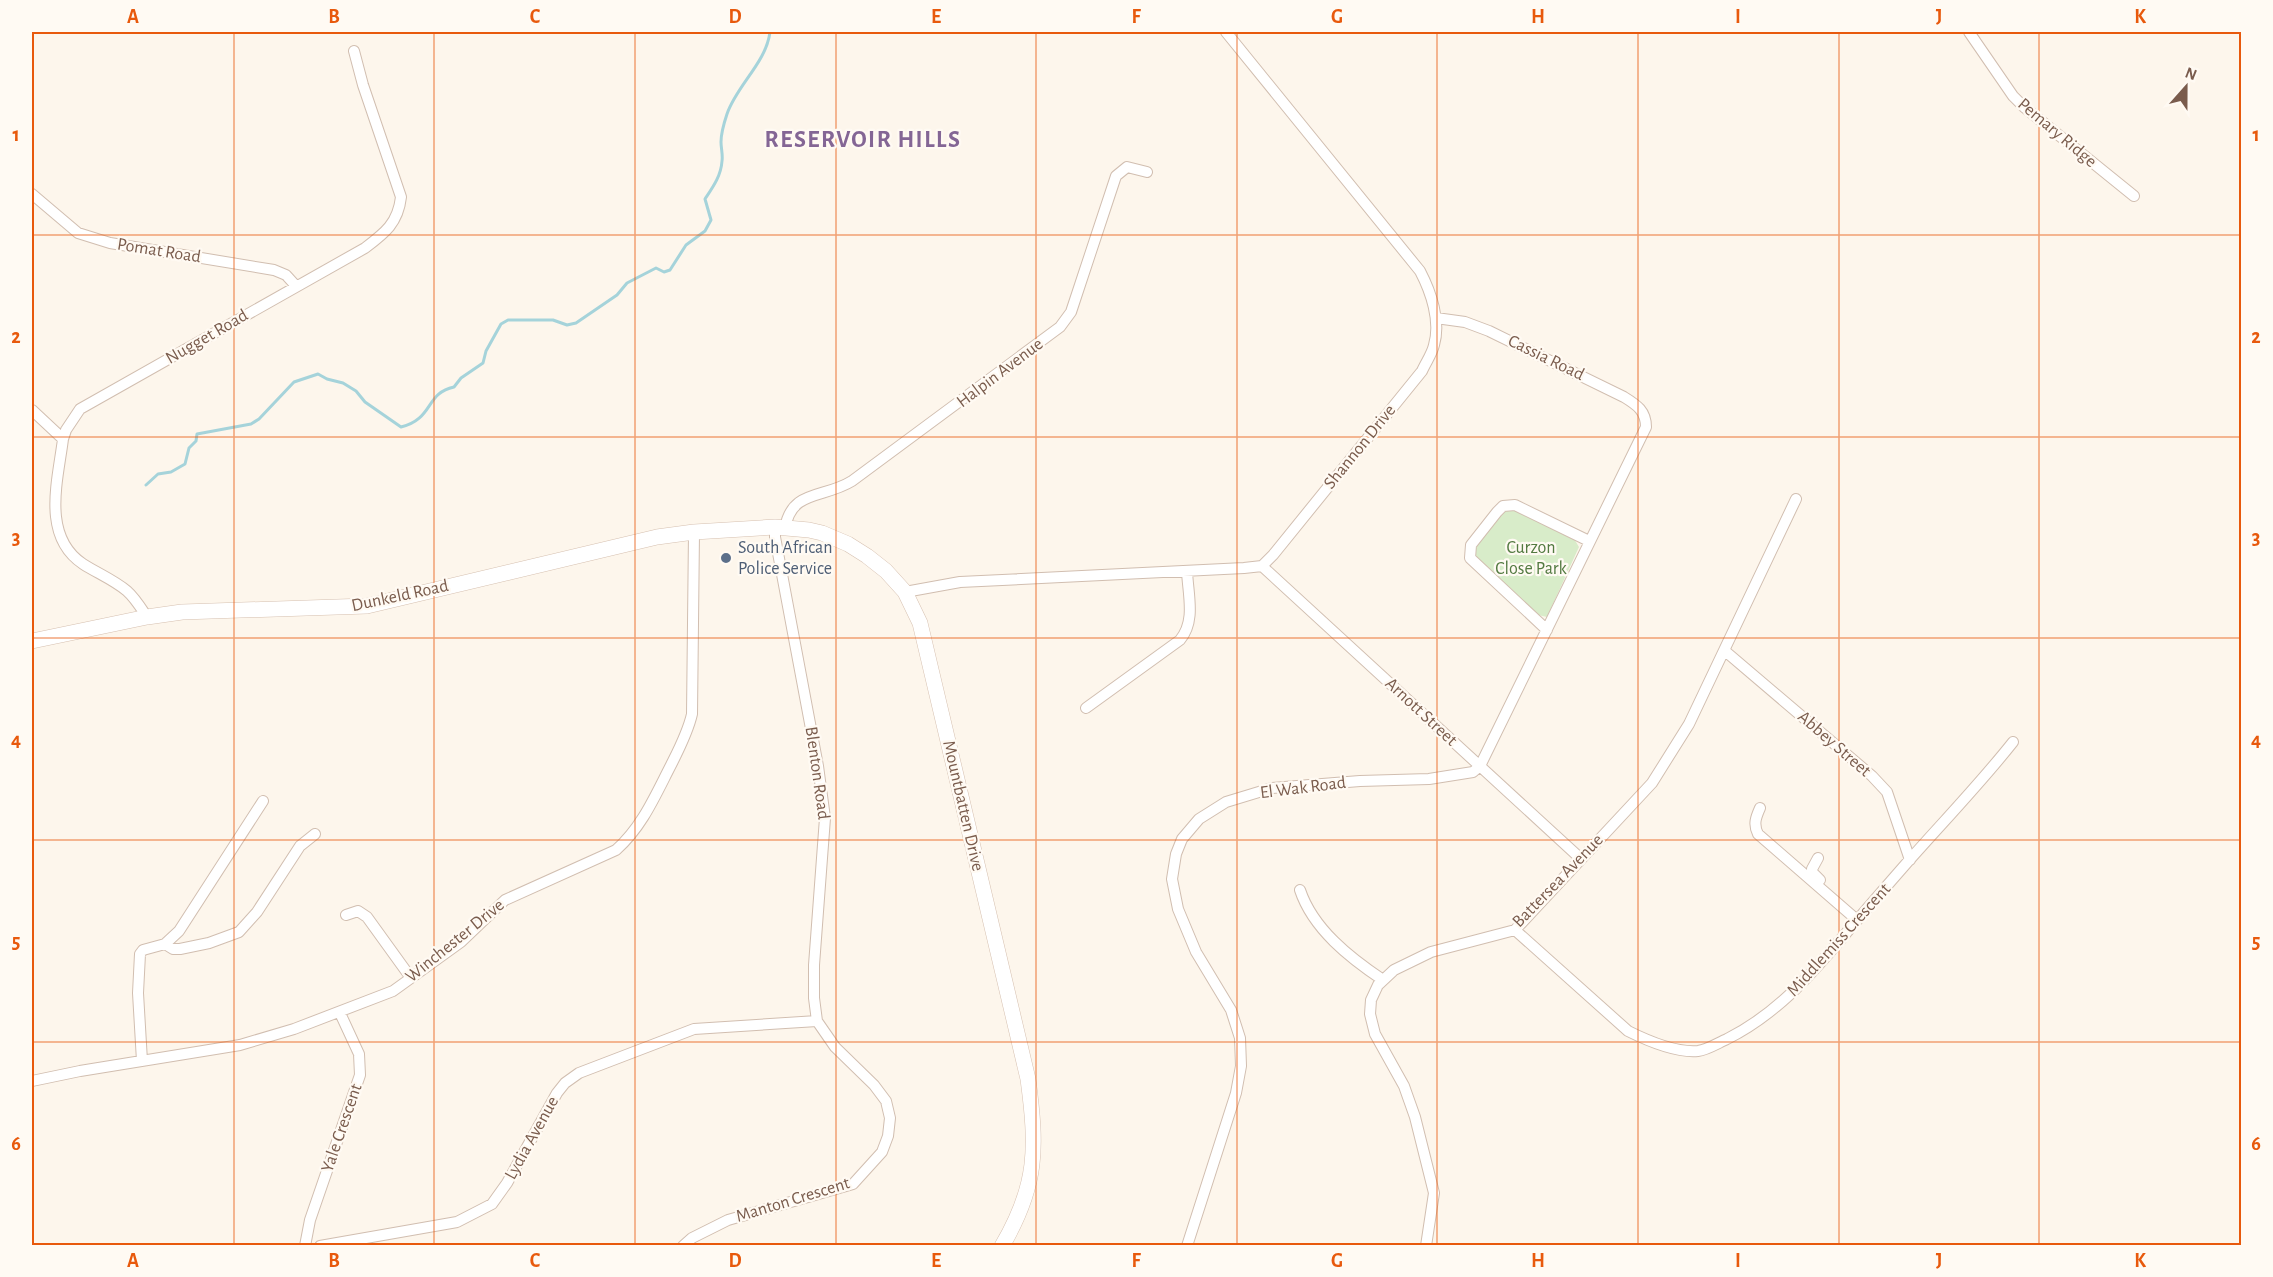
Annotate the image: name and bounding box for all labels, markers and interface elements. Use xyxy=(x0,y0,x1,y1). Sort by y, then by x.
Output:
text: A xyxy=(127,7,139,27)
text: B xyxy=(328,7,340,27)
text: C xyxy=(530,7,541,27)
text: D xyxy=(728,7,742,27)
text: E xyxy=(931,7,941,27)
text: F xyxy=(1131,7,1141,27)
text: G xyxy=(1331,7,1343,27)
text: H xyxy=(1531,7,1545,27)
text: I xyxy=(1735,7,1741,27)
text: J xyxy=(1936,7,1942,27)
text: K xyxy=(2134,7,2146,27)
north arrow xyxy=(2156,57,2216,117)
text: N xyxy=(2183,64,2199,83)
street label: Pemary Ridge xyxy=(2014,95,2100,171)
text: 1 xyxy=(12,125,20,145)
text: 1 xyxy=(2252,125,2260,145)
district label: RESERVOIR HILLS xyxy=(765,128,961,152)
street label: Pomat Road xyxy=(116,236,202,266)
street label: Nugget Road xyxy=(163,306,251,368)
text: 2 xyxy=(11,327,21,347)
text: 2 xyxy=(2251,327,2261,347)
street label: Cassia Road xyxy=(1505,332,1587,384)
street label: Halpin Avenue xyxy=(953,335,1047,411)
street label: Shannon Drive xyxy=(1321,401,1399,493)
text: 3 xyxy=(12,528,20,548)
text: 3 xyxy=(2252,528,2260,548)
place label: South African Police Service xyxy=(738,539,832,578)
park label: Curzon Close Park xyxy=(1495,539,1568,578)
marker: South African Police Service xyxy=(719,551,733,565)
street label: Dunkeld Road xyxy=(350,577,450,615)
street label: Arnott Street xyxy=(1382,674,1461,750)
street label: Abbey Street xyxy=(1794,708,1874,781)
street label: Blenton Road xyxy=(802,725,832,821)
text: 4 xyxy=(11,730,21,750)
text: 4 xyxy=(2251,730,2261,750)
street label: Mountbatten Drive xyxy=(939,739,987,873)
street label: El Wak Road xyxy=(1259,774,1347,802)
street label: Battersea Avenue xyxy=(1509,831,1607,931)
street label: Middlemiss Crescent xyxy=(1784,880,1894,1000)
street label: Winchester Drive xyxy=(402,896,508,986)
text: 5 xyxy=(12,932,20,952)
text: 5 xyxy=(2252,932,2260,952)
street label: Yale Crescent xyxy=(318,1081,366,1175)
street label: Lydia Avenue xyxy=(502,1093,562,1183)
text: 6 xyxy=(11,1134,21,1154)
text: 6 xyxy=(2251,1134,2261,1154)
street label: Manton Crescent xyxy=(734,1174,852,1226)
text: A xyxy=(127,1251,139,1271)
text: B xyxy=(328,1251,340,1271)
text: C xyxy=(530,1251,541,1271)
text: D xyxy=(728,1251,742,1271)
text: E xyxy=(931,1251,941,1271)
text: F xyxy=(1131,1251,1141,1271)
text: G xyxy=(1331,1251,1343,1271)
text: H xyxy=(1531,1251,1545,1271)
text: I xyxy=(1735,1251,1741,1271)
text: J xyxy=(1936,1251,1942,1271)
text: K xyxy=(2134,1251,2146,1271)

